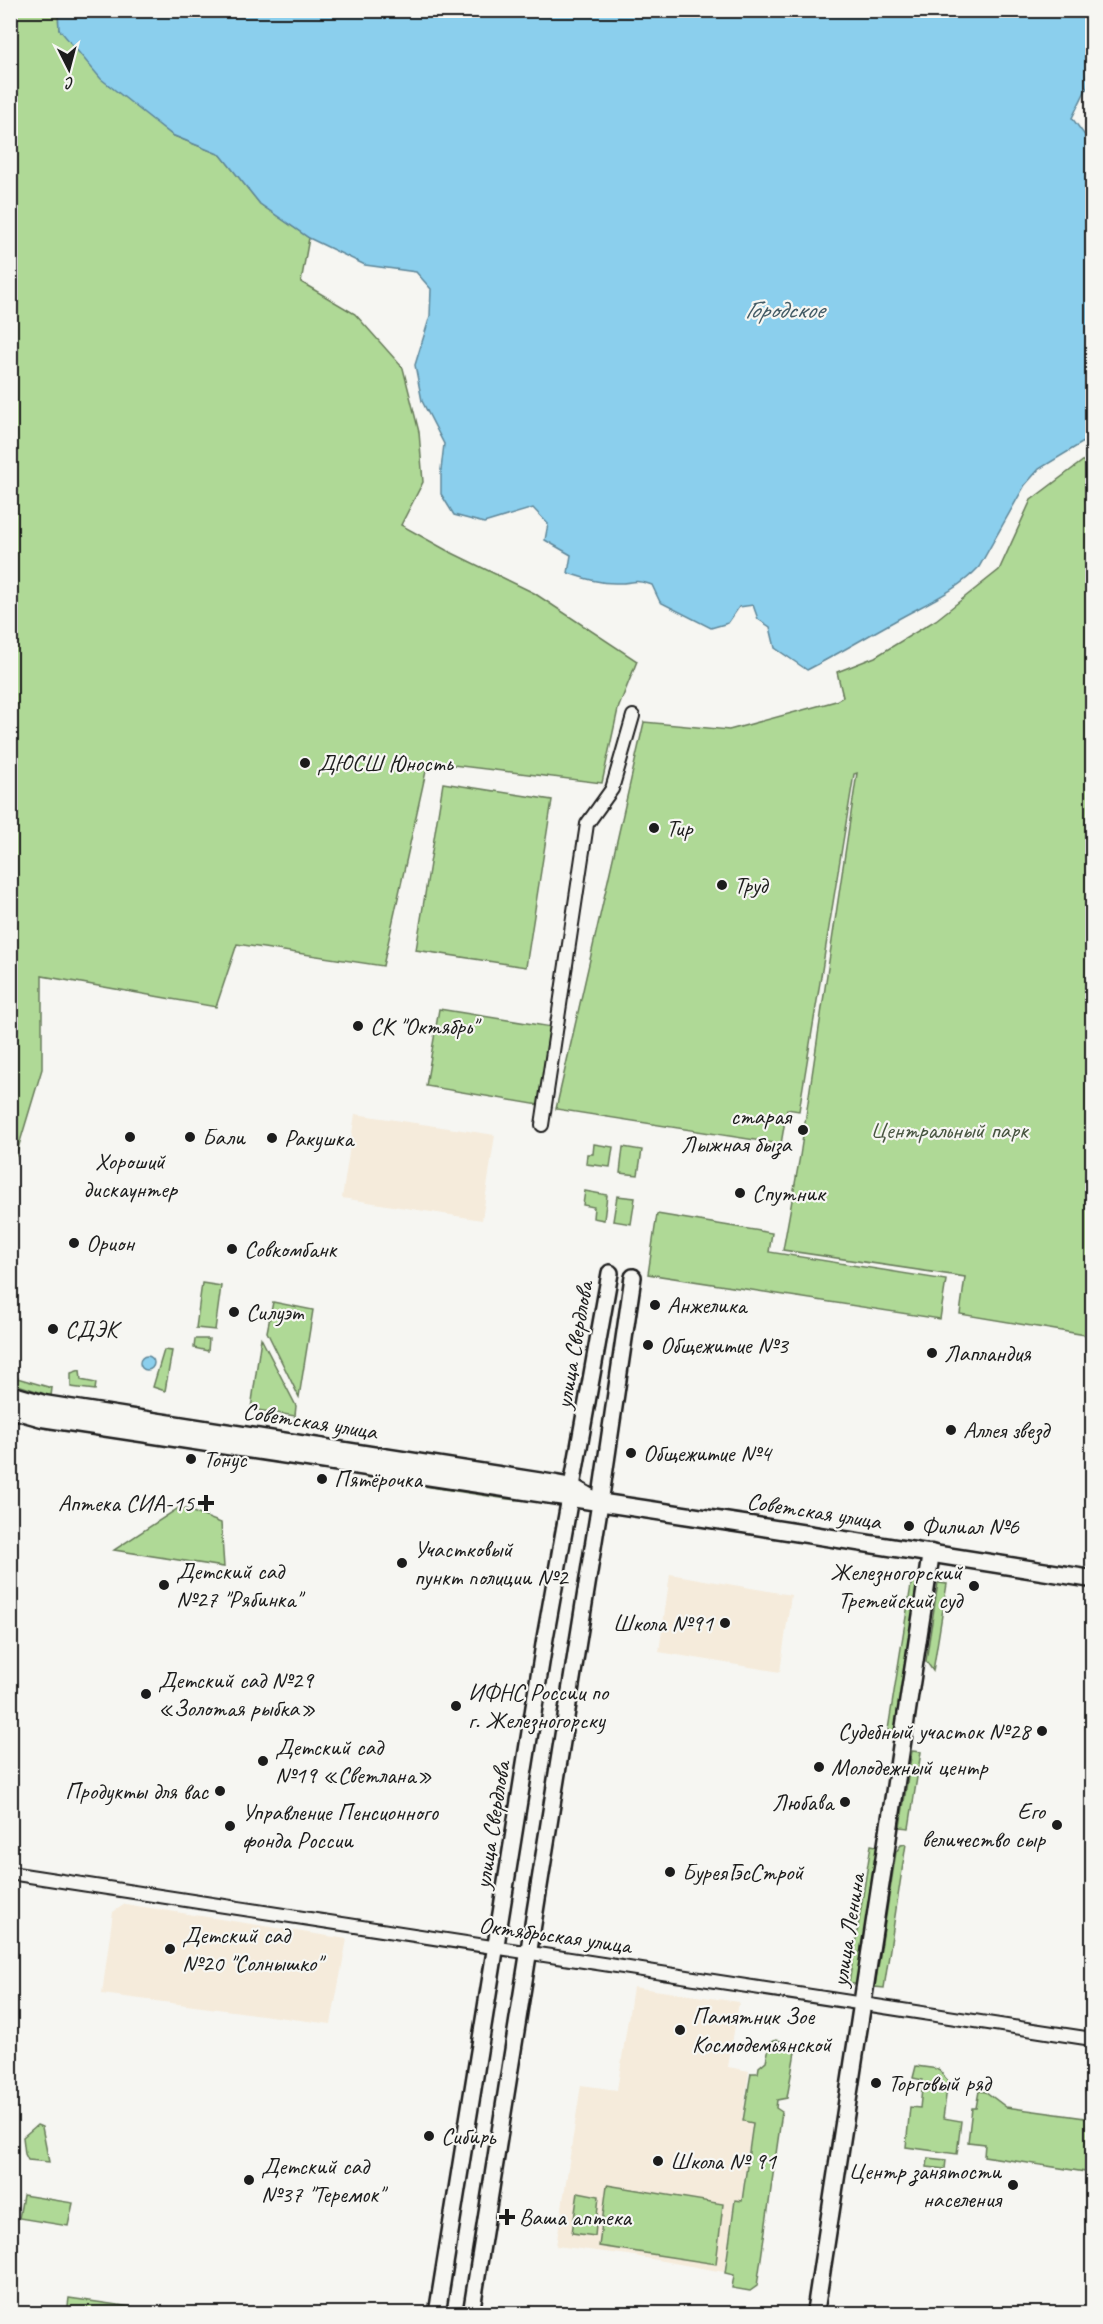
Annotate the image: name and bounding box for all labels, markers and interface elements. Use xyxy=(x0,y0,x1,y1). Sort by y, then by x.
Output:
north arrow xyxy=(39,39,99,99)
text: С xyxy=(63,73,75,94)
water label: Городское xyxy=(745,293,828,326)
place label: ДЮСШ Юность xyxy=(317,748,454,778)
marker: ДЮСШ Юность xyxy=(298,756,312,770)
place label: Тир xyxy=(666,813,693,843)
marker: Тир xyxy=(647,821,661,835)
place label: Труд xyxy=(734,870,770,900)
marker: Труд xyxy=(715,878,729,892)
place label: СК "Октябрь" xyxy=(370,1011,483,1041)
marker: СК "Октябрь" xyxy=(351,1019,365,1033)
place label: старая Лыжная быза xyxy=(681,1101,793,1160)
park label: Центральный парк xyxy=(870,1115,1030,1145)
place label: Бали xyxy=(202,1122,246,1152)
place label: Ракушка xyxy=(284,1123,355,1153)
marker: старая Лыжная быза xyxy=(796,1123,810,1137)
marker: Хороший дискаунтер xyxy=(123,1130,137,1144)
marker: Бали xyxy=(183,1130,197,1144)
marker: Ракушка xyxy=(265,1131,279,1145)
place label: Хороший дискаунтер xyxy=(83,1146,179,1204)
place label: Спутник xyxy=(752,1178,827,1208)
marker: Спутник xyxy=(733,1186,747,1200)
place label: Орион xyxy=(86,1228,135,1258)
place label: Совкомбанк xyxy=(244,1234,338,1264)
marker: Орион xyxy=(67,1236,81,1250)
marker: Совкомбанк xyxy=(225,1242,239,1256)
street label: улица Свердлова xyxy=(548,1277,600,1413)
place label: Анжелика xyxy=(667,1290,748,1320)
place label: Силуэт xyxy=(246,1297,305,1327)
marker: Анжелика xyxy=(648,1298,662,1312)
marker: Силуэт xyxy=(227,1305,241,1319)
place label: СДЭК xyxy=(65,1314,123,1344)
marker: СДЭК xyxy=(46,1322,60,1336)
place label: Общежитие №3 xyxy=(660,1330,790,1360)
marker: Общежитие №3 xyxy=(641,1338,655,1352)
place label: Лапландия xyxy=(944,1338,1032,1368)
marker: Лапландия xyxy=(925,1346,939,1360)
street label: Советская улица xyxy=(241,1396,381,1447)
place label: Аллея звезд xyxy=(963,1415,1052,1445)
marker: Аллея звезд xyxy=(944,1423,958,1437)
place label: Общежитие №4 xyxy=(643,1438,773,1468)
place label: Тонус xyxy=(203,1444,248,1474)
marker: Общежитие №4 xyxy=(624,1446,638,1460)
marker: Тонус xyxy=(184,1452,198,1466)
place label: Пятёрочка xyxy=(334,1464,423,1494)
marker: Пятёрочка xyxy=(315,1472,329,1486)
street label: Советская улица xyxy=(745,1486,885,1537)
place label: Аптека СИА-15 xyxy=(58,1488,195,1518)
marker: Аптека СИА-15 xyxy=(199,1496,213,1510)
place label: Филиал №6 xyxy=(921,1511,1020,1541)
marker: Филиал №6 xyxy=(902,1519,916,1533)
place label: Участковый пункт полиции №2 xyxy=(414,1534,570,1592)
place label: Детский сад №27 "Рябинка" xyxy=(176,1556,306,1614)
marker: Участковый пункт полиции №2 xyxy=(395,1556,409,1570)
place label: Железногорский Третейский суд xyxy=(830,1557,964,1615)
marker: Детский сад №27 "Рябинка" xyxy=(157,1578,171,1592)
marker: Железногорский Третейский суд xyxy=(967,1579,981,1593)
place label: Школа №91 xyxy=(613,1608,714,1638)
marker: Школа №91 xyxy=(718,1616,732,1630)
place label: Детский сад №29 «Золотая рыбка» xyxy=(158,1665,316,1723)
place label: ИФНС России по г. Железногорску xyxy=(468,1677,610,1735)
marker: Детский сад №29 «Золотая рыбка» xyxy=(139,1687,153,1701)
marker: ИФНС России по г. Железногорску xyxy=(449,1699,463,1713)
place label: Судебный участок №28 xyxy=(838,1716,1032,1746)
marker: Судебный участок №28 xyxy=(1035,1724,1049,1738)
place label: Детский сад №19 «Светлана» xyxy=(275,1732,432,1790)
place label: Молодежный центр xyxy=(831,1752,988,1782)
marker: Детский сад №19 «Светлана» xyxy=(256,1754,270,1768)
street label: улица Свердлова xyxy=(467,1757,517,1893)
marker: Молодежный центр xyxy=(812,1760,826,1774)
place label: Продукты для вас xyxy=(65,1776,209,1806)
marker: Продукты для вас xyxy=(213,1784,227,1798)
place label: Любава xyxy=(772,1787,835,1817)
marker: Любава xyxy=(838,1795,852,1809)
place label: Его величество сыр xyxy=(922,1796,1047,1854)
place label: Управление Пенсионного фонда России xyxy=(242,1797,439,1855)
marker: Его величество сыр xyxy=(1050,1818,1064,1832)
marker: Управление Пенсионного фонда России xyxy=(223,1819,237,1833)
place label: БуреяГэсСтрой xyxy=(682,1857,805,1887)
marker: БуреяГэсСтрой xyxy=(663,1865,677,1879)
street label: улица Ленина xyxy=(824,1869,872,1991)
street label: Октябрьская улица xyxy=(477,1909,635,1961)
place label: Детский сад №20 "Солнышко" xyxy=(182,1920,327,1978)
marker: Детский сад №20 "Солнышко" xyxy=(163,1942,177,1956)
place label: Памятник Зое Космодемьянской xyxy=(692,2001,833,2059)
marker: Памятник Зое Космодемьянской xyxy=(673,2023,687,2037)
place label: Торговый ряд xyxy=(888,2068,993,2098)
marker: Торговый ряд xyxy=(869,2076,883,2090)
place label: Сибирь xyxy=(441,2121,497,2151)
marker: Сибирь xyxy=(422,2129,436,2143)
place label: Школа № 91 xyxy=(670,2146,777,2176)
place label: Детский сад №37 "Теремок" xyxy=(261,2151,389,2209)
marker: Школа № 91 xyxy=(651,2154,665,2168)
place label: Центр занятости населения xyxy=(848,2156,1003,2214)
marker: Детский сад №37 "Теремок" xyxy=(242,2173,256,2187)
marker: Центр занятости населения xyxy=(1006,2178,1020,2192)
place label: Ваша аптека xyxy=(519,2202,632,2232)
marker: Ваша аптека xyxy=(500,2210,514,2224)

